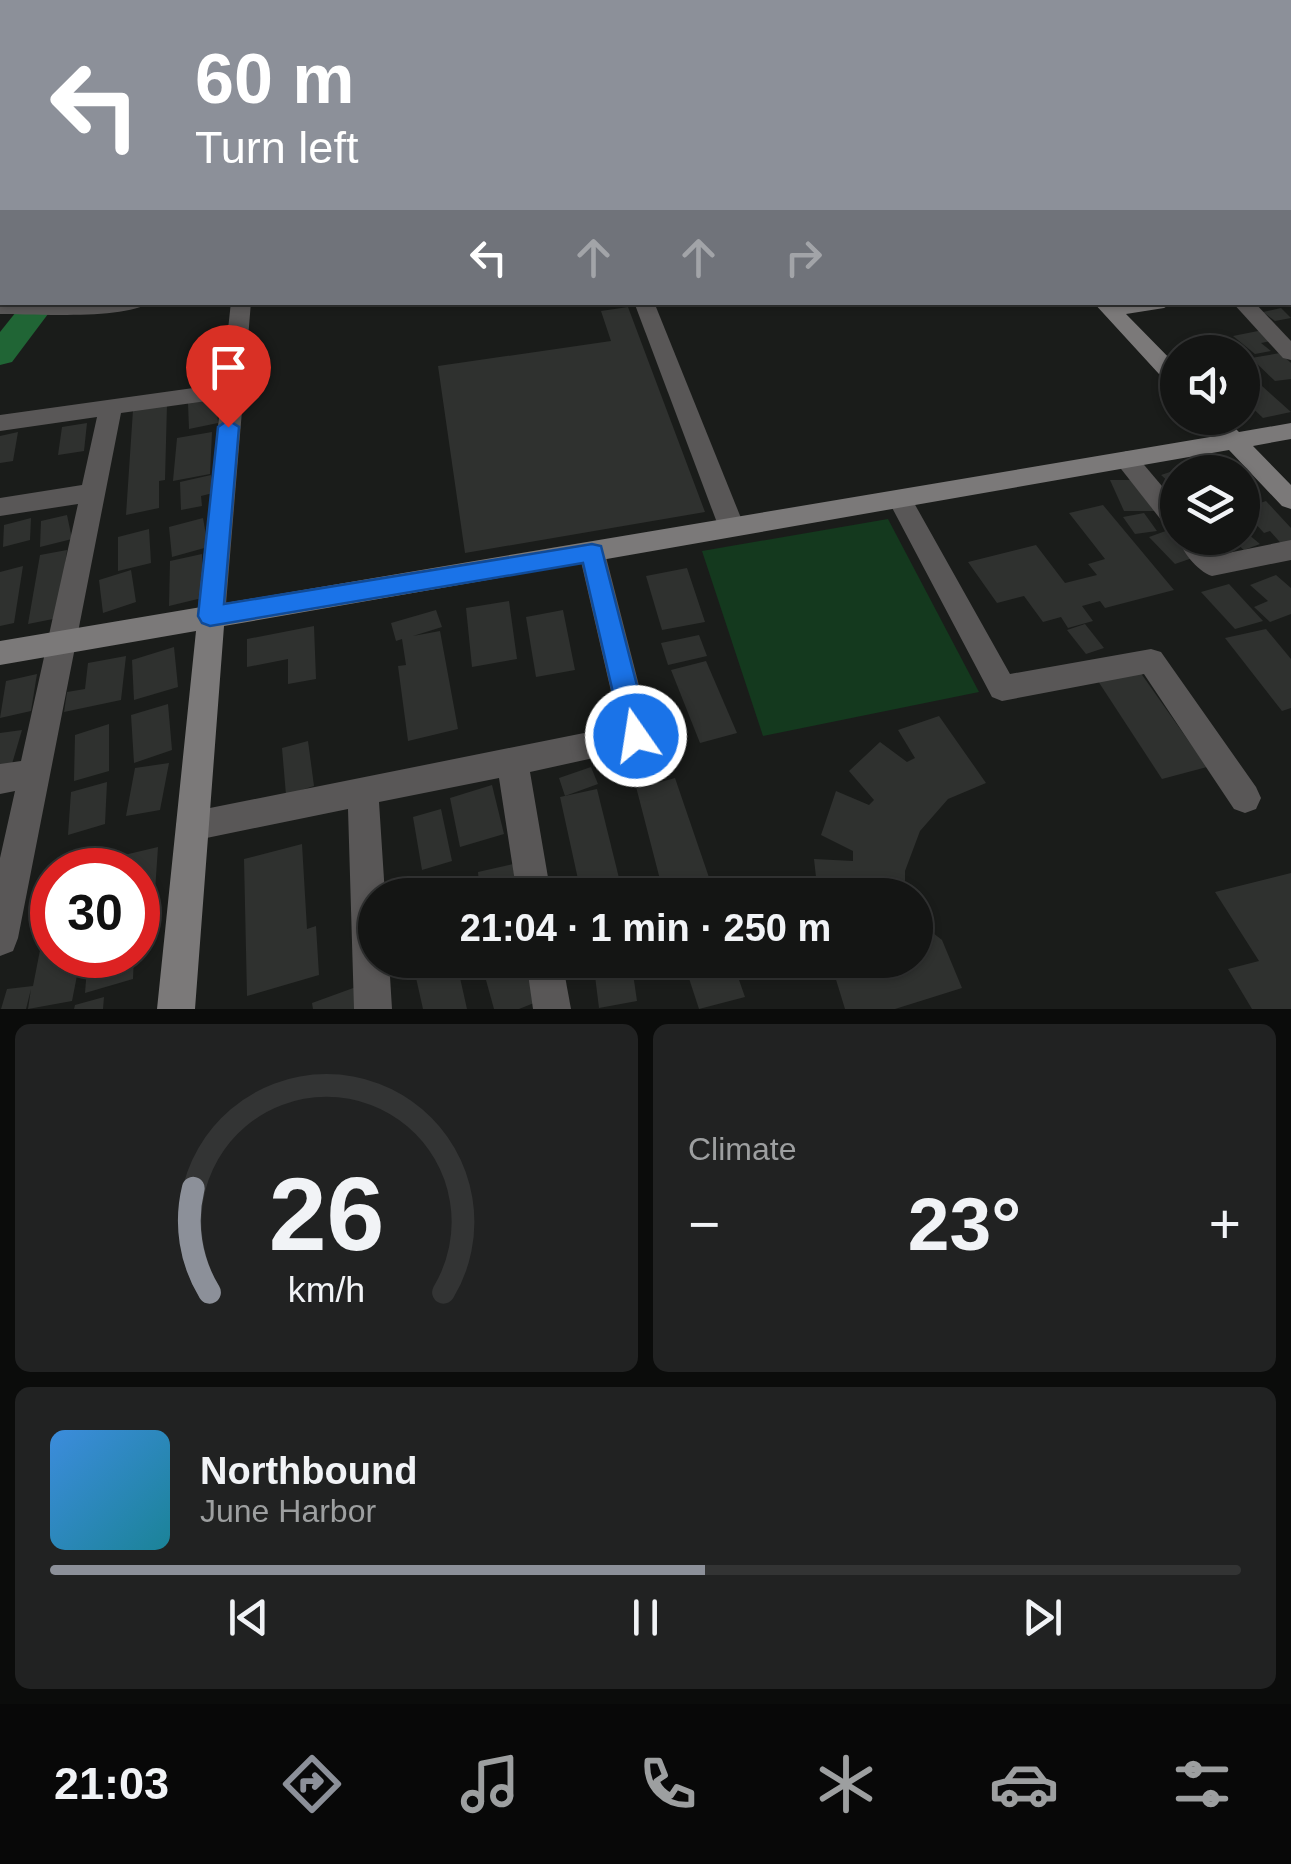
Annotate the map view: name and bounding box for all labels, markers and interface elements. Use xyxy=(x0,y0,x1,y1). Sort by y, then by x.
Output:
icon: left xyxy=(30,40,160,170)
text: 60 m xyxy=(195,40,355,118)
text: Turn left xyxy=(195,122,358,173)
icon: left xyxy=(461,230,516,285)
icon: ahead xyxy=(566,230,621,285)
icon: ahead xyxy=(671,230,726,285)
icon: right xyxy=(776,230,831,285)
pin xyxy=(186,325,271,428)
map controls xyxy=(1160,335,1260,555)
button: sound xyxy=(1160,335,1260,435)
icon: arrive xyxy=(201,340,256,395)
button: layers xyxy=(1160,455,1260,555)
position arrow xyxy=(584,684,688,788)
speed limit sign: 30 xyxy=(30,848,160,978)
text: 21:04 · 1 min · 250 m xyxy=(460,907,831,949)
text: Climate xyxy=(688,1131,796,1167)
text: 26 xyxy=(269,1156,384,1272)
text: 23° xyxy=(908,1182,1021,1266)
text: − xyxy=(688,1193,720,1255)
text: + xyxy=(1209,1193,1241,1255)
text: km/h xyxy=(288,1270,365,1310)
text: Northbound xyxy=(200,1450,417,1492)
text: June Harbor xyxy=(200,1493,376,1529)
icon: previous xyxy=(221,1590,276,1645)
icon: pause xyxy=(618,1590,673,1645)
icon: next xyxy=(1015,1590,1070,1645)
icon: directions xyxy=(277,1749,347,1819)
icon: music xyxy=(455,1749,525,1819)
icon: phone xyxy=(633,1749,703,1819)
icon: climate xyxy=(811,1749,881,1819)
icon: car xyxy=(989,1749,1059,1819)
icon: filters xyxy=(1167,1749,1237,1819)
text: 21:03 xyxy=(54,1758,169,1809)

